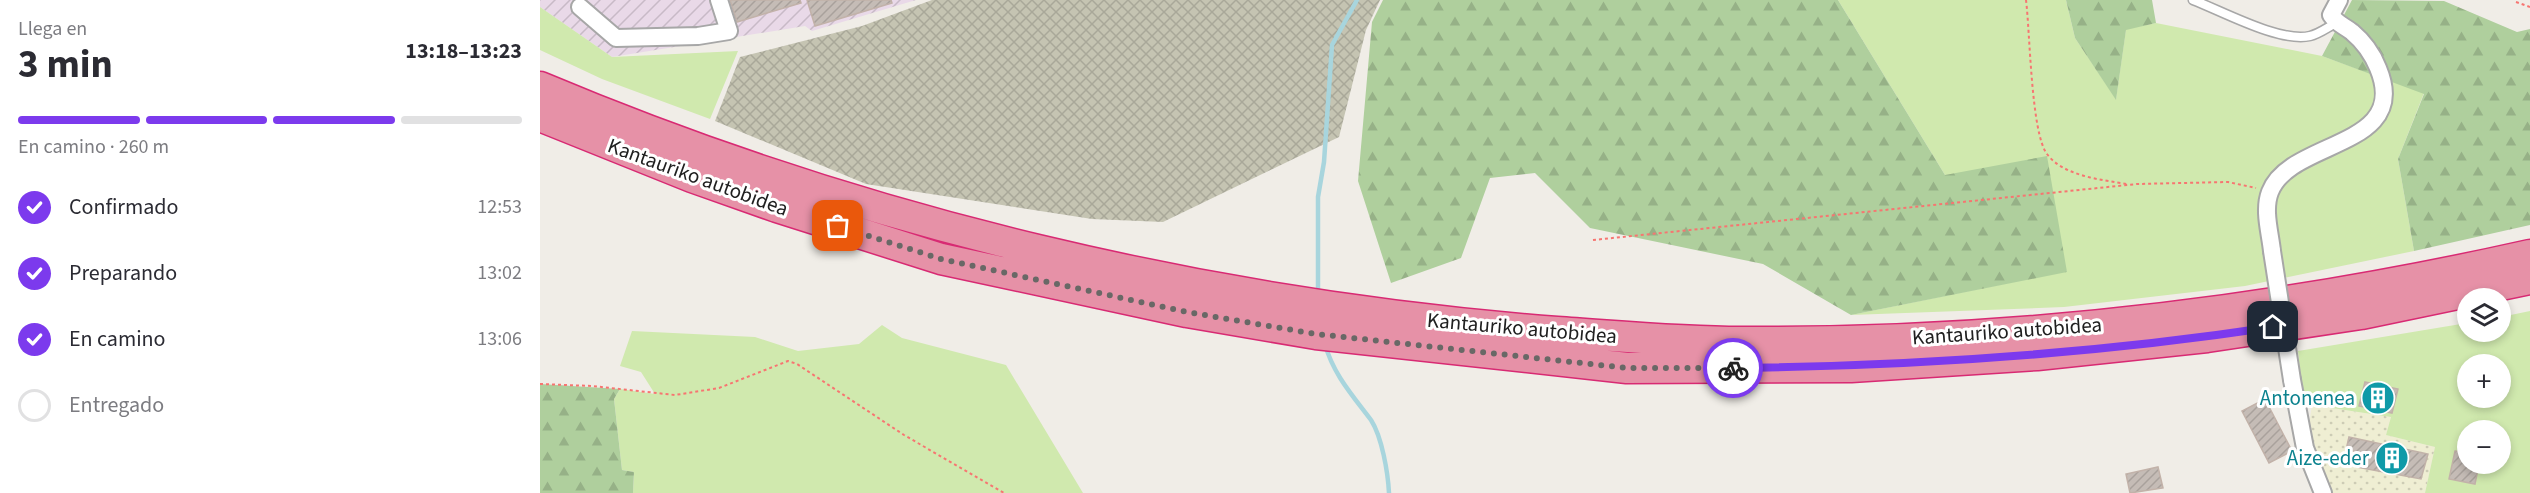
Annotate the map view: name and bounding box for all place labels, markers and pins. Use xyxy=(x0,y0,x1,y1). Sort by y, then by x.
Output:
pin xyxy=(812,200,863,251)
pin xyxy=(2247,301,2298,352)
building icon: Antonenea xyxy=(2360,380,2396,416)
place label: Antonenea xyxy=(2260,383,2355,413)
building icon: Aize-eder xyxy=(2374,440,2410,476)
place label: Aize-eder xyxy=(2287,443,2370,473)

